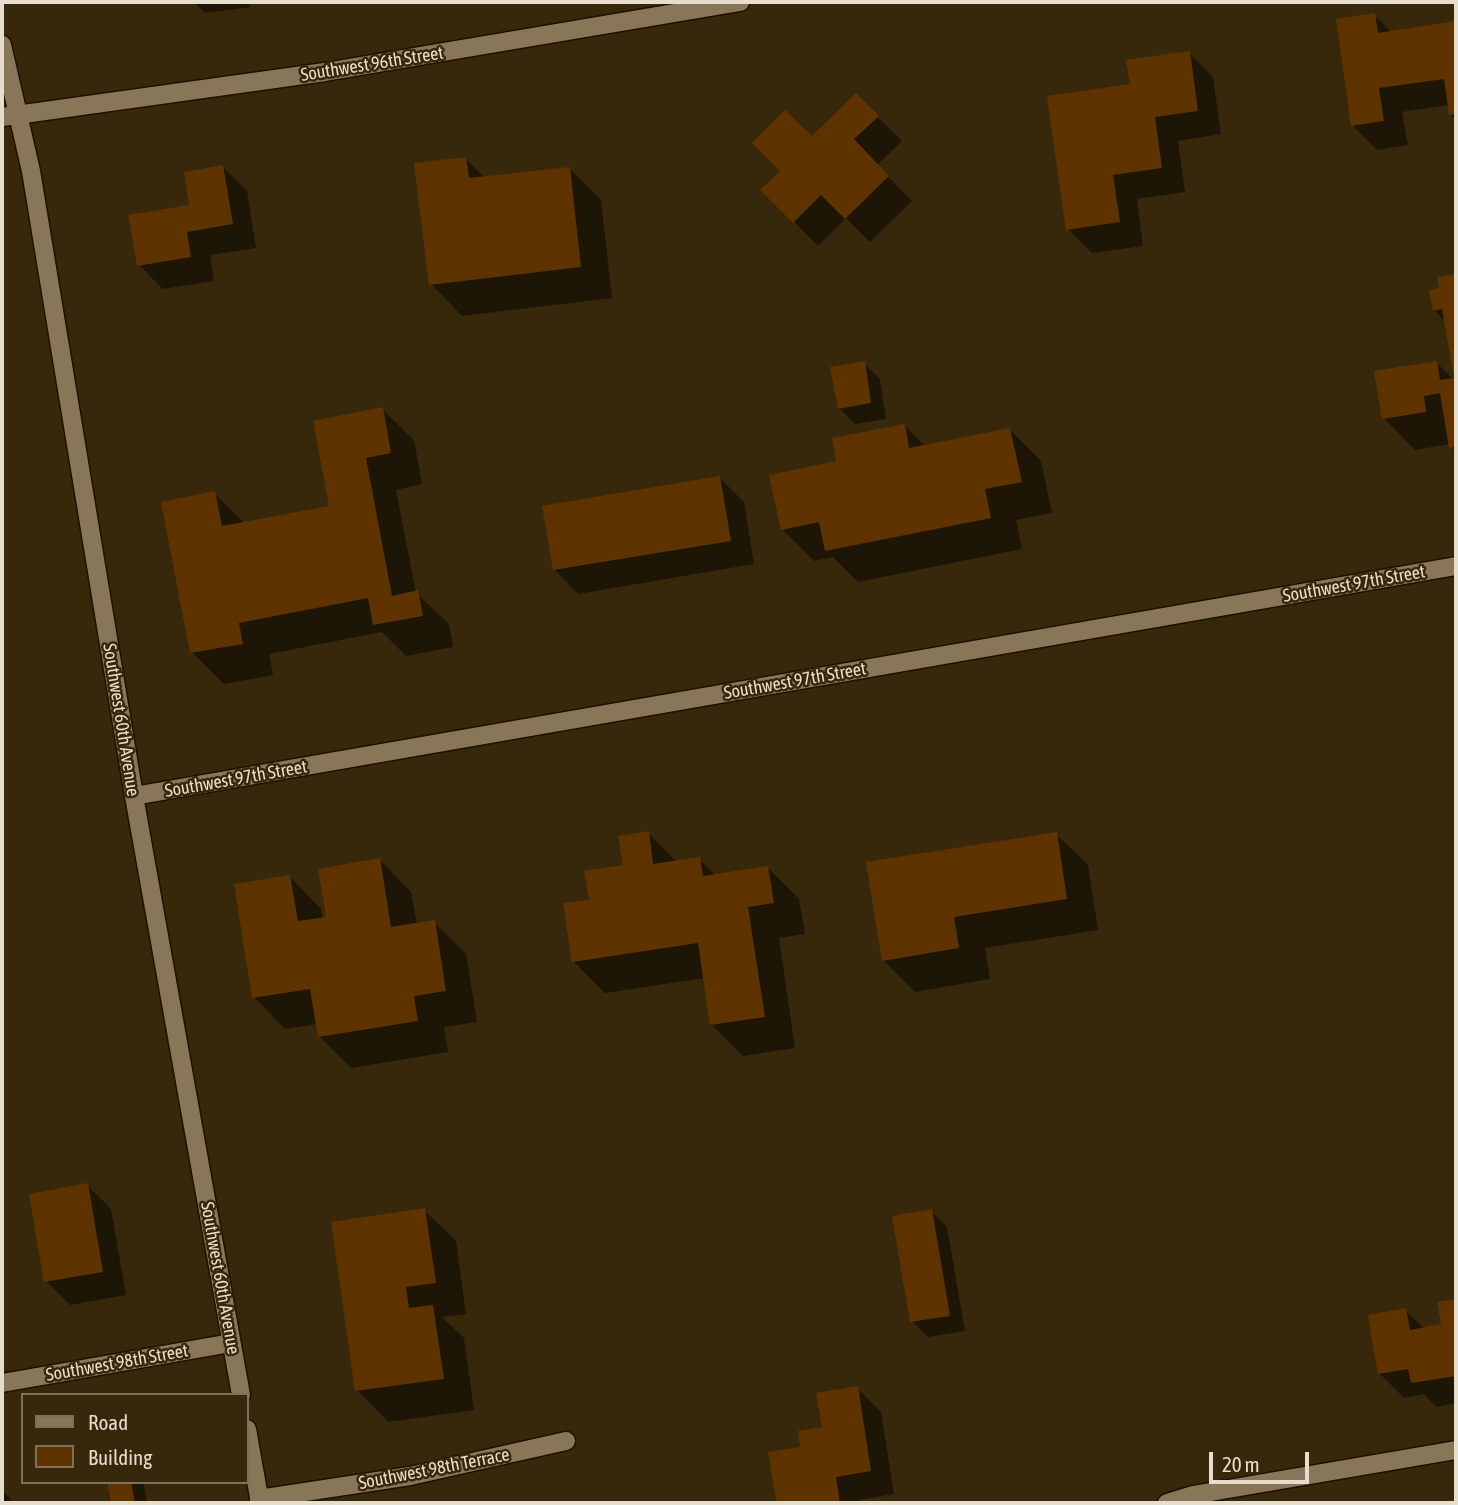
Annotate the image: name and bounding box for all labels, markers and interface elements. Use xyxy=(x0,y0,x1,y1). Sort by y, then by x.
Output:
street label: Southwest 96th Street xyxy=(299,42,445,86)
street label: Southwest 97th Street xyxy=(1281,561,1427,607)
street label: Southwest 60th Avenue xyxy=(98,642,144,798)
street label: Southwest 97th Street xyxy=(722,658,868,704)
street label: Southwest 97th Street xyxy=(163,756,309,802)
street label: Southwest 60th Avenue xyxy=(196,1200,244,1356)
street label: Southwest 98th Street xyxy=(44,1340,190,1386)
legend xyxy=(21,1393,248,1484)
text: Road xyxy=(88,1410,128,1434)
scale bar xyxy=(1213,1438,1313,1482)
street label: Southwest 98th Terrace xyxy=(357,1444,511,1494)
text: Building xyxy=(88,1445,152,1469)
text: 20 m xyxy=(1222,1452,1260,1476)

